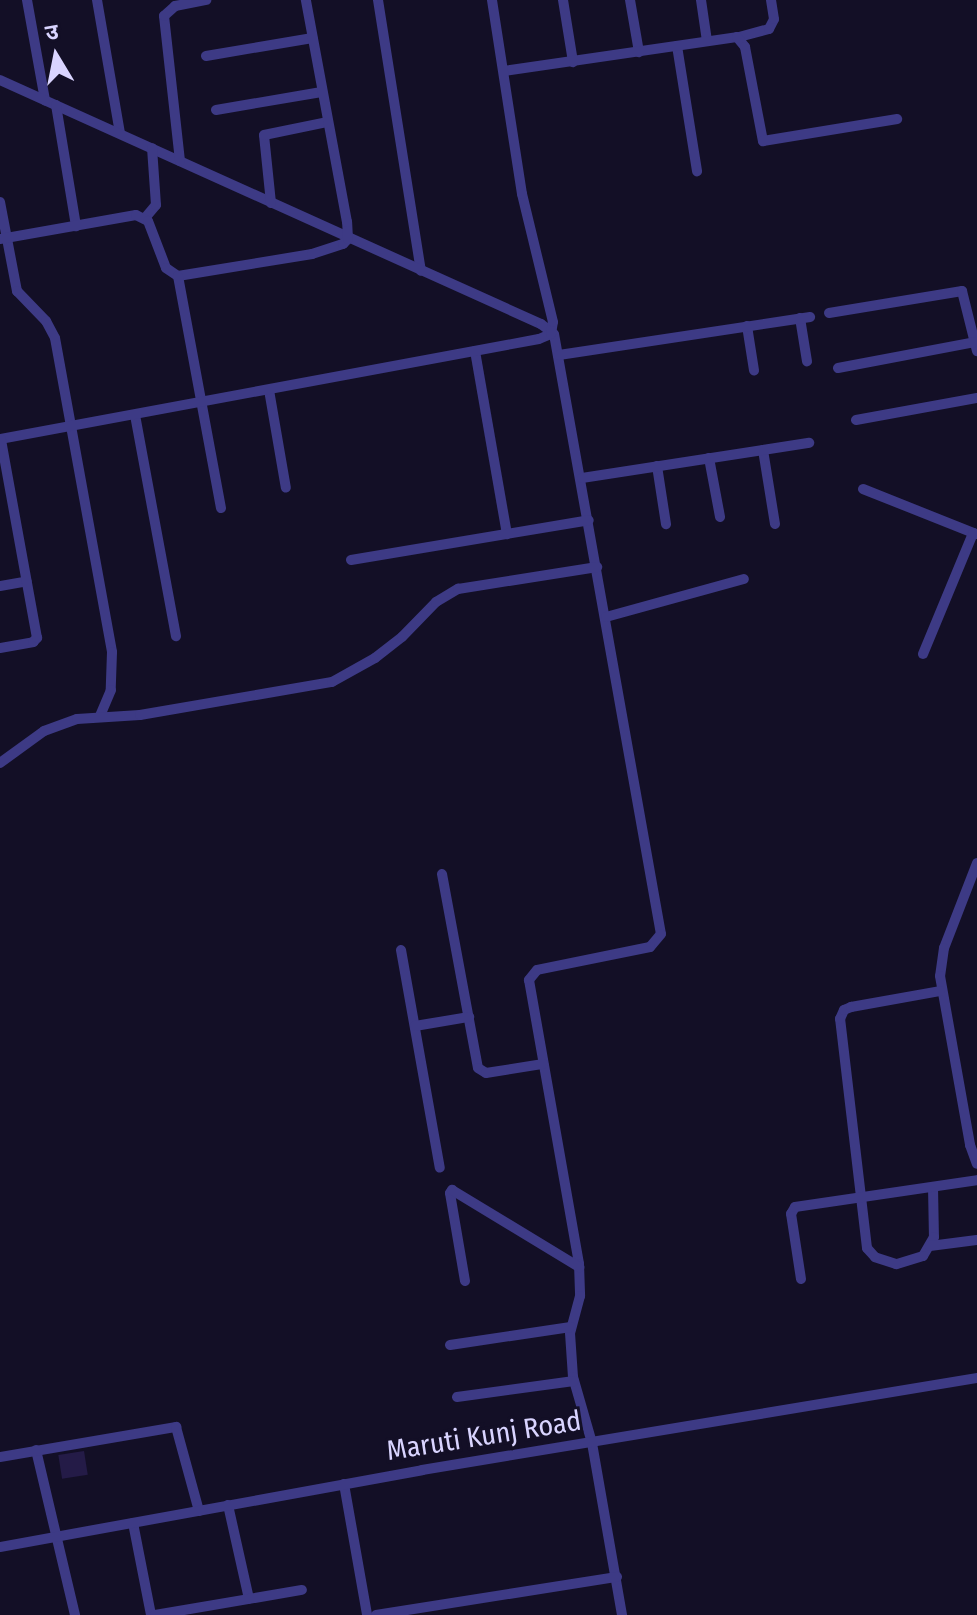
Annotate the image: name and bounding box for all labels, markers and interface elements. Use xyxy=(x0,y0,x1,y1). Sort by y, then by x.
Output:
north arrow xyxy=(16,16,96,96)
text: उ xyxy=(43,17,60,46)
street label: Maruti Kunj Road xyxy=(384,1404,584,1468)

